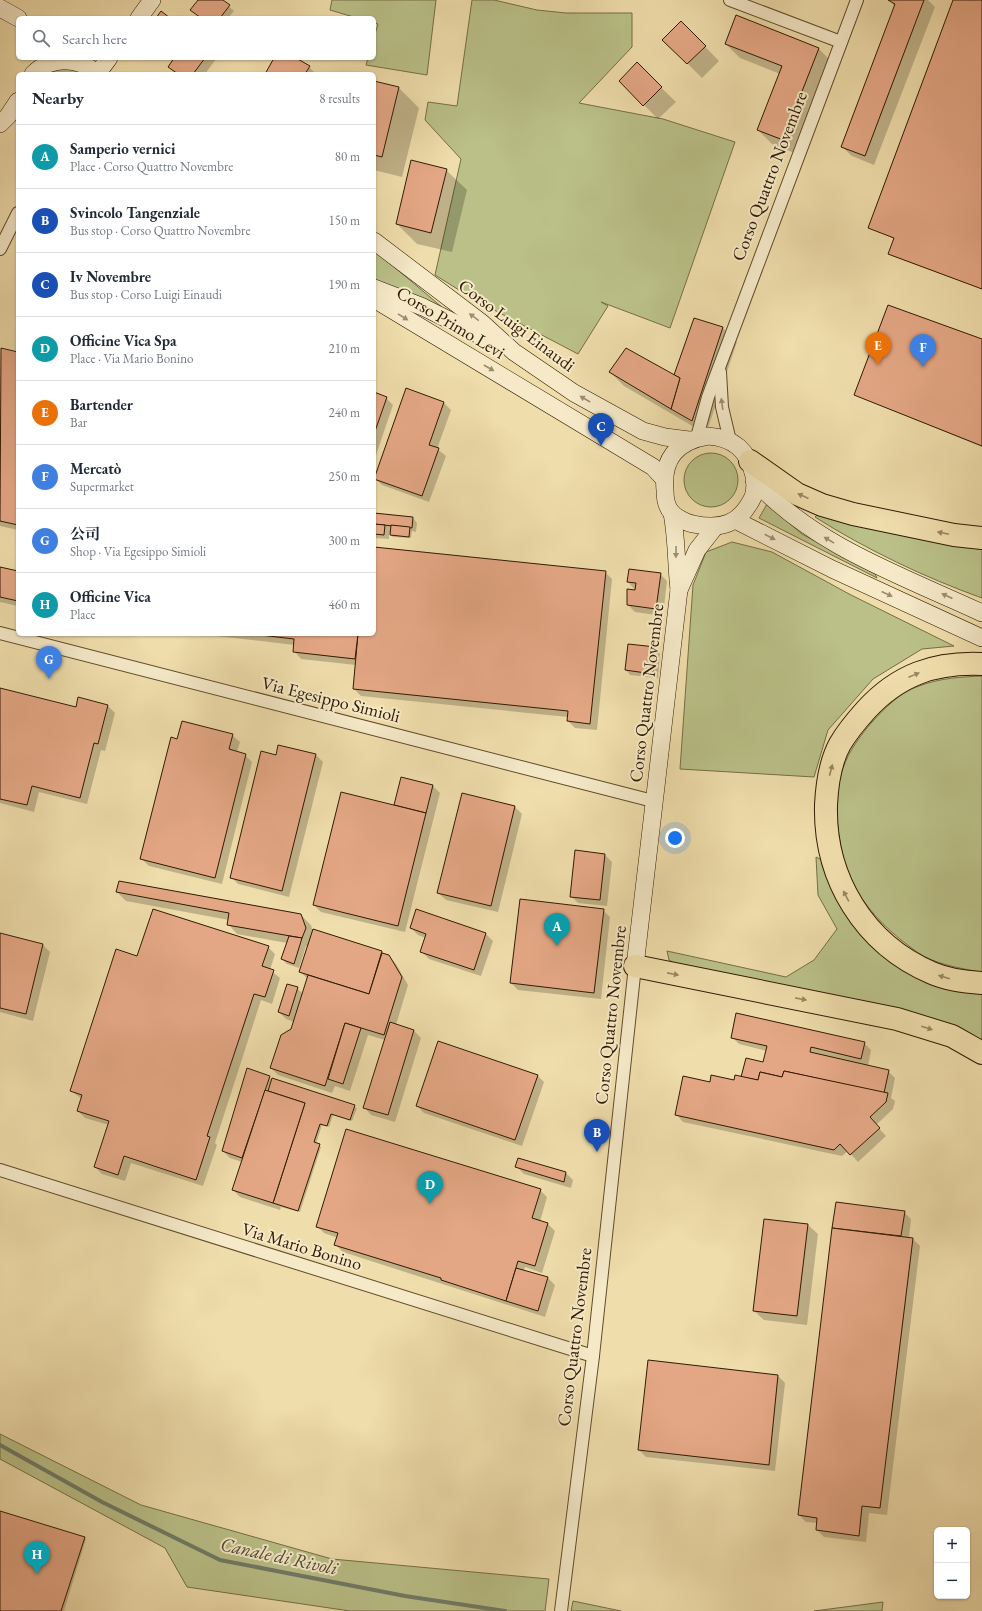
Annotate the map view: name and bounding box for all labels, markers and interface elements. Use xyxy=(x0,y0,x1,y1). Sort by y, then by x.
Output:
search box xyxy=(16,16,376,60)
icon: search xyxy=(30,27,52,49)
text: Search here xyxy=(62,29,127,48)
text: Nearby xyxy=(32,87,84,109)
street label: Corso Quattro Novembre xyxy=(726,88,812,264)
text: 8 results xyxy=(319,90,360,107)
text: Samperio vernici xyxy=(70,139,175,158)
text: A xyxy=(40,148,50,165)
text: 80 m xyxy=(335,148,360,165)
text: Place · Corso Quattro Novembre xyxy=(70,158,233,175)
text: Svincolo Tangenziale xyxy=(70,203,200,222)
text: B xyxy=(41,212,49,229)
text: 150 m xyxy=(329,212,360,229)
text: Bus stop · Corso Quattro Novembre xyxy=(70,222,250,239)
text: Iv Novembre xyxy=(70,267,151,286)
street label: Corso Luigi Einaudi xyxy=(454,274,581,377)
text: C xyxy=(40,276,50,293)
text: 190 m xyxy=(329,276,360,293)
street label: Corso Primo Levi xyxy=(392,281,510,364)
text: Bus stop · Corso Luigi Einaudi xyxy=(70,286,222,303)
one-way arrow xyxy=(397,313,409,320)
one-way arrow xyxy=(469,313,480,321)
text: Officine Vica Spa xyxy=(70,331,177,350)
pin: E xyxy=(865,332,891,365)
pin: F xyxy=(910,334,936,367)
text: D xyxy=(40,340,50,357)
text: 210 m xyxy=(329,340,360,357)
text: Place · Via Mario Bonino xyxy=(70,350,193,367)
one-way arrow xyxy=(483,365,495,372)
text: Bartender xyxy=(70,395,133,414)
one-way arrow xyxy=(579,395,590,402)
one-way arrow xyxy=(719,398,725,410)
text: E xyxy=(41,404,49,421)
text: 240 m xyxy=(329,404,360,421)
pin: C xyxy=(588,413,614,446)
text: Bar xyxy=(70,414,87,431)
text: Mercatò xyxy=(70,459,121,478)
text: F xyxy=(41,468,49,485)
text: 250 m xyxy=(329,468,360,485)
text: Supermarket xyxy=(70,478,134,495)
one-way arrow xyxy=(797,493,809,500)
text: 公司 xyxy=(70,524,100,543)
one-way arrow xyxy=(937,530,949,536)
text: G xyxy=(40,532,50,549)
text: 300 m xyxy=(329,532,360,549)
one-way arrow xyxy=(764,534,776,541)
one-way arrow xyxy=(824,536,834,544)
text: Shop · Via Egesippo Simioli xyxy=(70,543,206,560)
one-way arrow xyxy=(673,546,679,559)
text: Officine Vica xyxy=(70,587,151,606)
one-way arrow xyxy=(881,591,893,597)
one-way arrow xyxy=(941,593,952,599)
text: H xyxy=(40,596,50,613)
text: 460 m xyxy=(329,596,360,613)
street label: Corso Quattro Novembre xyxy=(624,602,668,784)
text: Place xyxy=(70,606,96,623)
pin: G xyxy=(36,646,62,679)
street label: Via Egesippo Simioli xyxy=(259,671,403,727)
one-way arrow xyxy=(908,672,919,678)
one-way arrow xyxy=(828,763,834,775)
your location xyxy=(665,828,685,848)
one-way arrow xyxy=(843,890,850,901)
pin: A xyxy=(544,913,570,946)
street label: Corso Quattro Novembre xyxy=(589,924,631,1106)
one-way arrow xyxy=(667,971,679,977)
one-way arrow xyxy=(937,974,949,980)
one-way arrow xyxy=(795,997,807,1003)
one-way arrow xyxy=(922,1025,934,1031)
pin: B xyxy=(584,1119,610,1152)
pin: D xyxy=(417,1171,443,1204)
street label: Via Mario Bonino xyxy=(239,1217,365,1275)
street label: Corso Quattro Novembre xyxy=(552,1246,596,1428)
map controls xyxy=(934,1527,970,1599)
button: + xyxy=(934,1527,970,1563)
water label: Canale di Rivoli xyxy=(218,1531,341,1581)
pin: H xyxy=(24,1541,50,1574)
button: − xyxy=(934,1563,970,1599)

